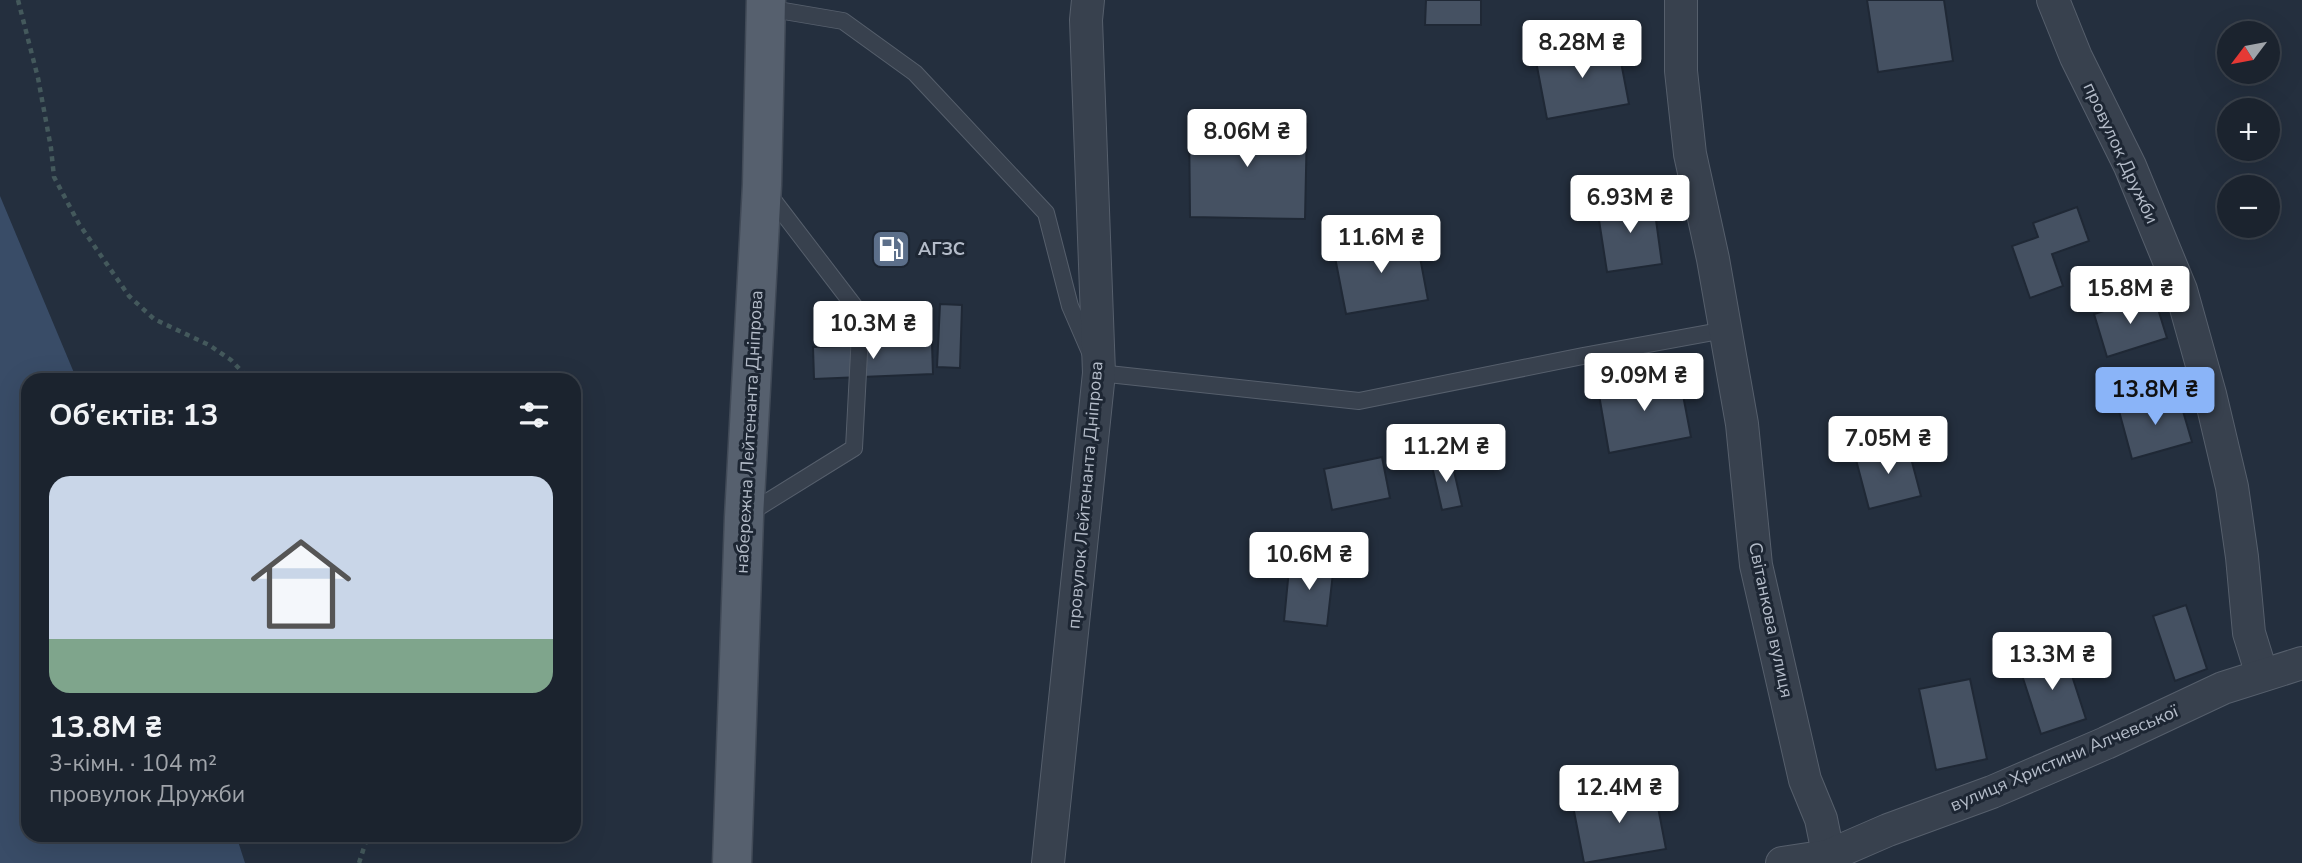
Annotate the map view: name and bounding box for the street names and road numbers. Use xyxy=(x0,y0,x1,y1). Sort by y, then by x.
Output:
street label: провулок Дружби xyxy=(2078,78,2164,228)
street label: набережна Лейтенанта Дніпрова xyxy=(730,290,768,574)
street label: провулок Лейтенанта Дніпрова xyxy=(1061,360,1109,630)
street label: Світанкова вулиця xyxy=(1743,540,1799,700)
street label: вулиця Христини Алчевської xyxy=(1946,699,2182,817)

